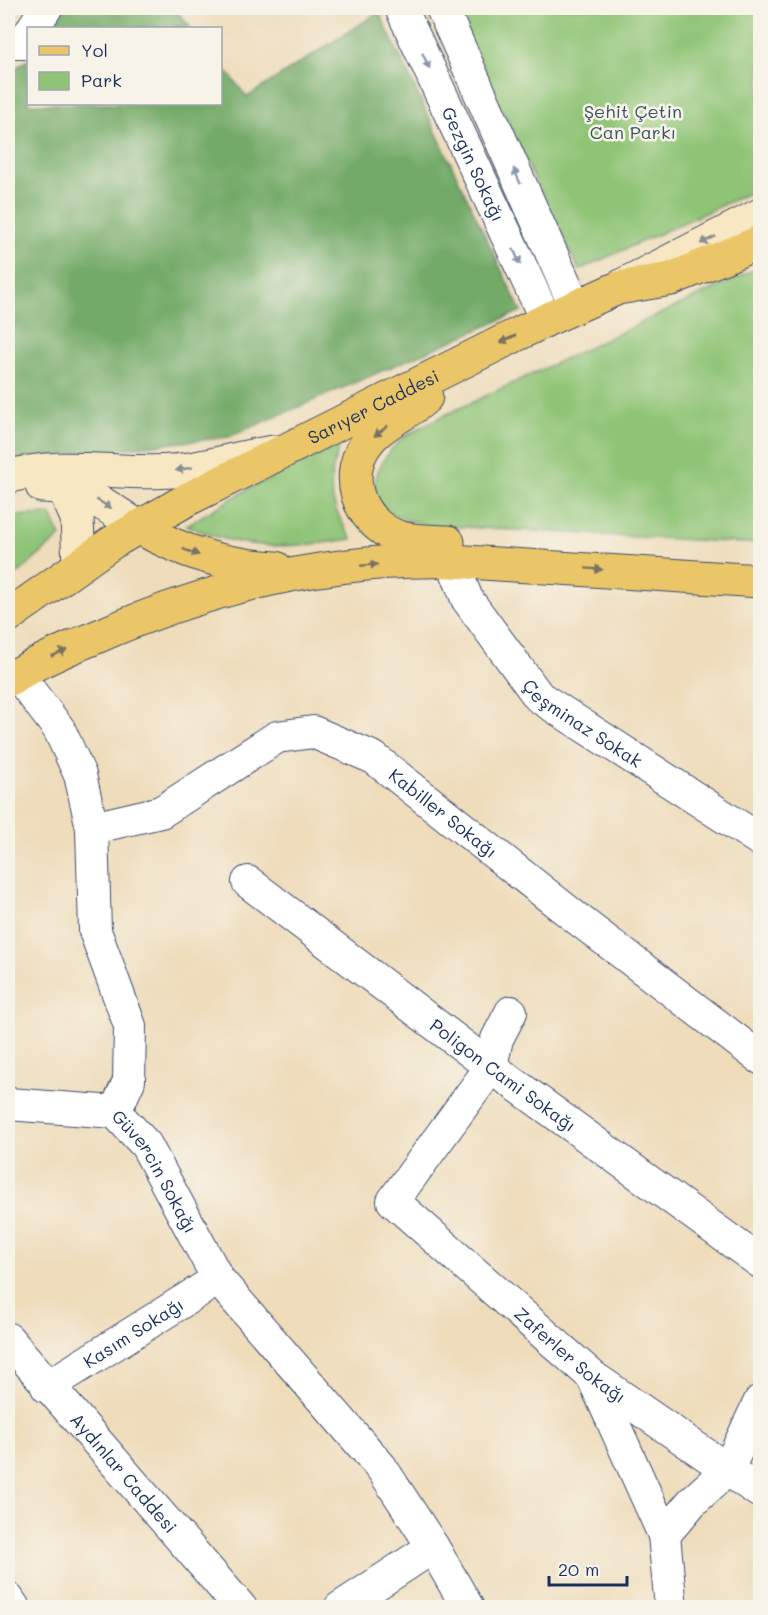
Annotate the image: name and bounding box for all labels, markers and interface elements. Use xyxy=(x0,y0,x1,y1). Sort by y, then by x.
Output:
legend xyxy=(27,27,222,105)
text: Yol xyxy=(81,38,108,62)
one-way arrow xyxy=(421,52,431,70)
text: Park xyxy=(81,68,122,92)
park label: Şehit Çetin Can Parkı xyxy=(584,99,682,144)
street label: Gezgin Sokağı xyxy=(436,103,510,225)
one-way arrow xyxy=(512,167,521,185)
one-way arrow xyxy=(699,235,717,245)
one-way arrow xyxy=(512,248,521,265)
one-way arrow xyxy=(499,335,516,344)
street label: Sarıyer Caddesi xyxy=(304,364,443,449)
one-way arrow xyxy=(373,424,388,436)
one-way arrow xyxy=(175,465,194,474)
one-way arrow xyxy=(96,499,112,510)
one-way arrow xyxy=(182,548,200,557)
one-way arrow xyxy=(359,560,378,570)
one-way arrow xyxy=(585,564,604,574)
one-way arrow xyxy=(51,648,68,657)
street label: Çeşminaz Sokak xyxy=(518,674,647,773)
street label: Kabiller Sokağı xyxy=(384,763,502,863)
street label: Poligon Cami Sokağı xyxy=(425,1013,581,1137)
street label: Güvercin Sokağı xyxy=(107,1104,203,1237)
street label: Kasım Sokağı xyxy=(78,1292,188,1373)
street label: Zaferler Sokağı xyxy=(509,1301,631,1408)
street label: Aydınlar Caddesi xyxy=(65,1408,183,1538)
scale bar xyxy=(549,1549,627,1587)
text: 20 m xyxy=(558,1557,599,1581)

